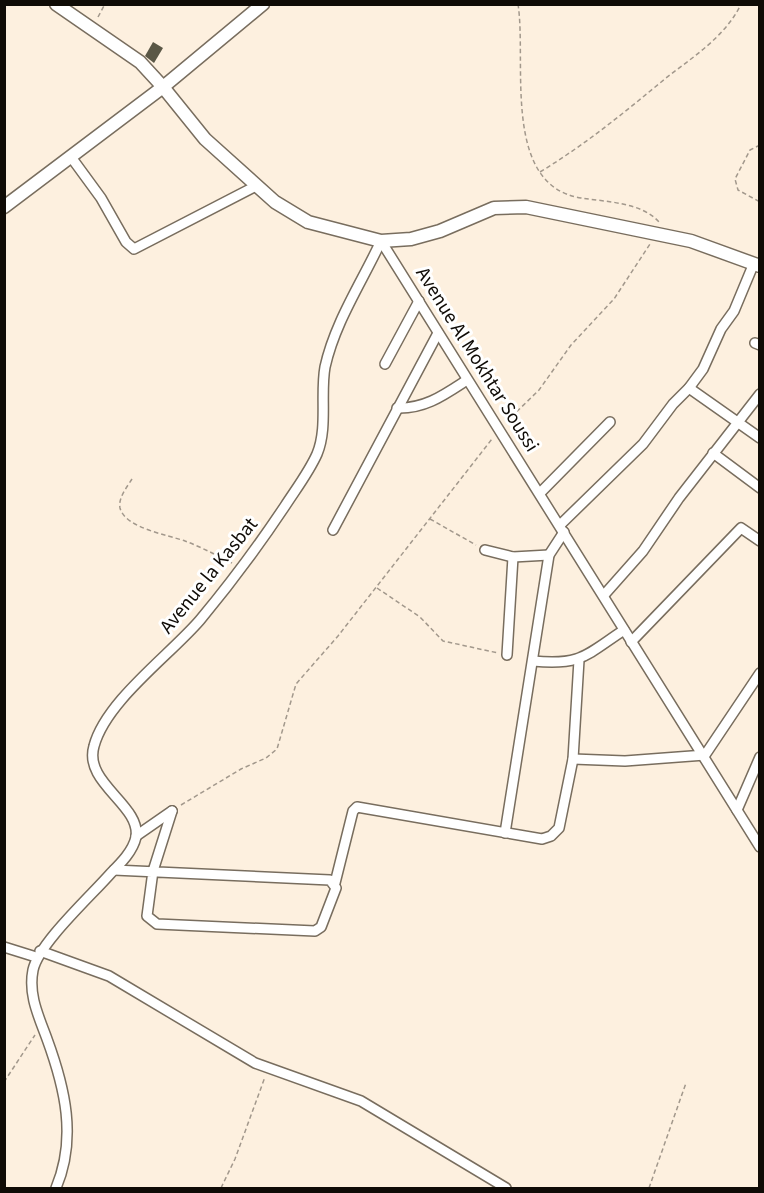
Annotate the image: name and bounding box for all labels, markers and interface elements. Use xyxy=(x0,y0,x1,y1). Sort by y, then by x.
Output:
street label: Avenue Al Mokhtar Soussi xyxy=(409,262,546,457)
street label: Avenue la Kasbat xyxy=(153,511,265,640)

